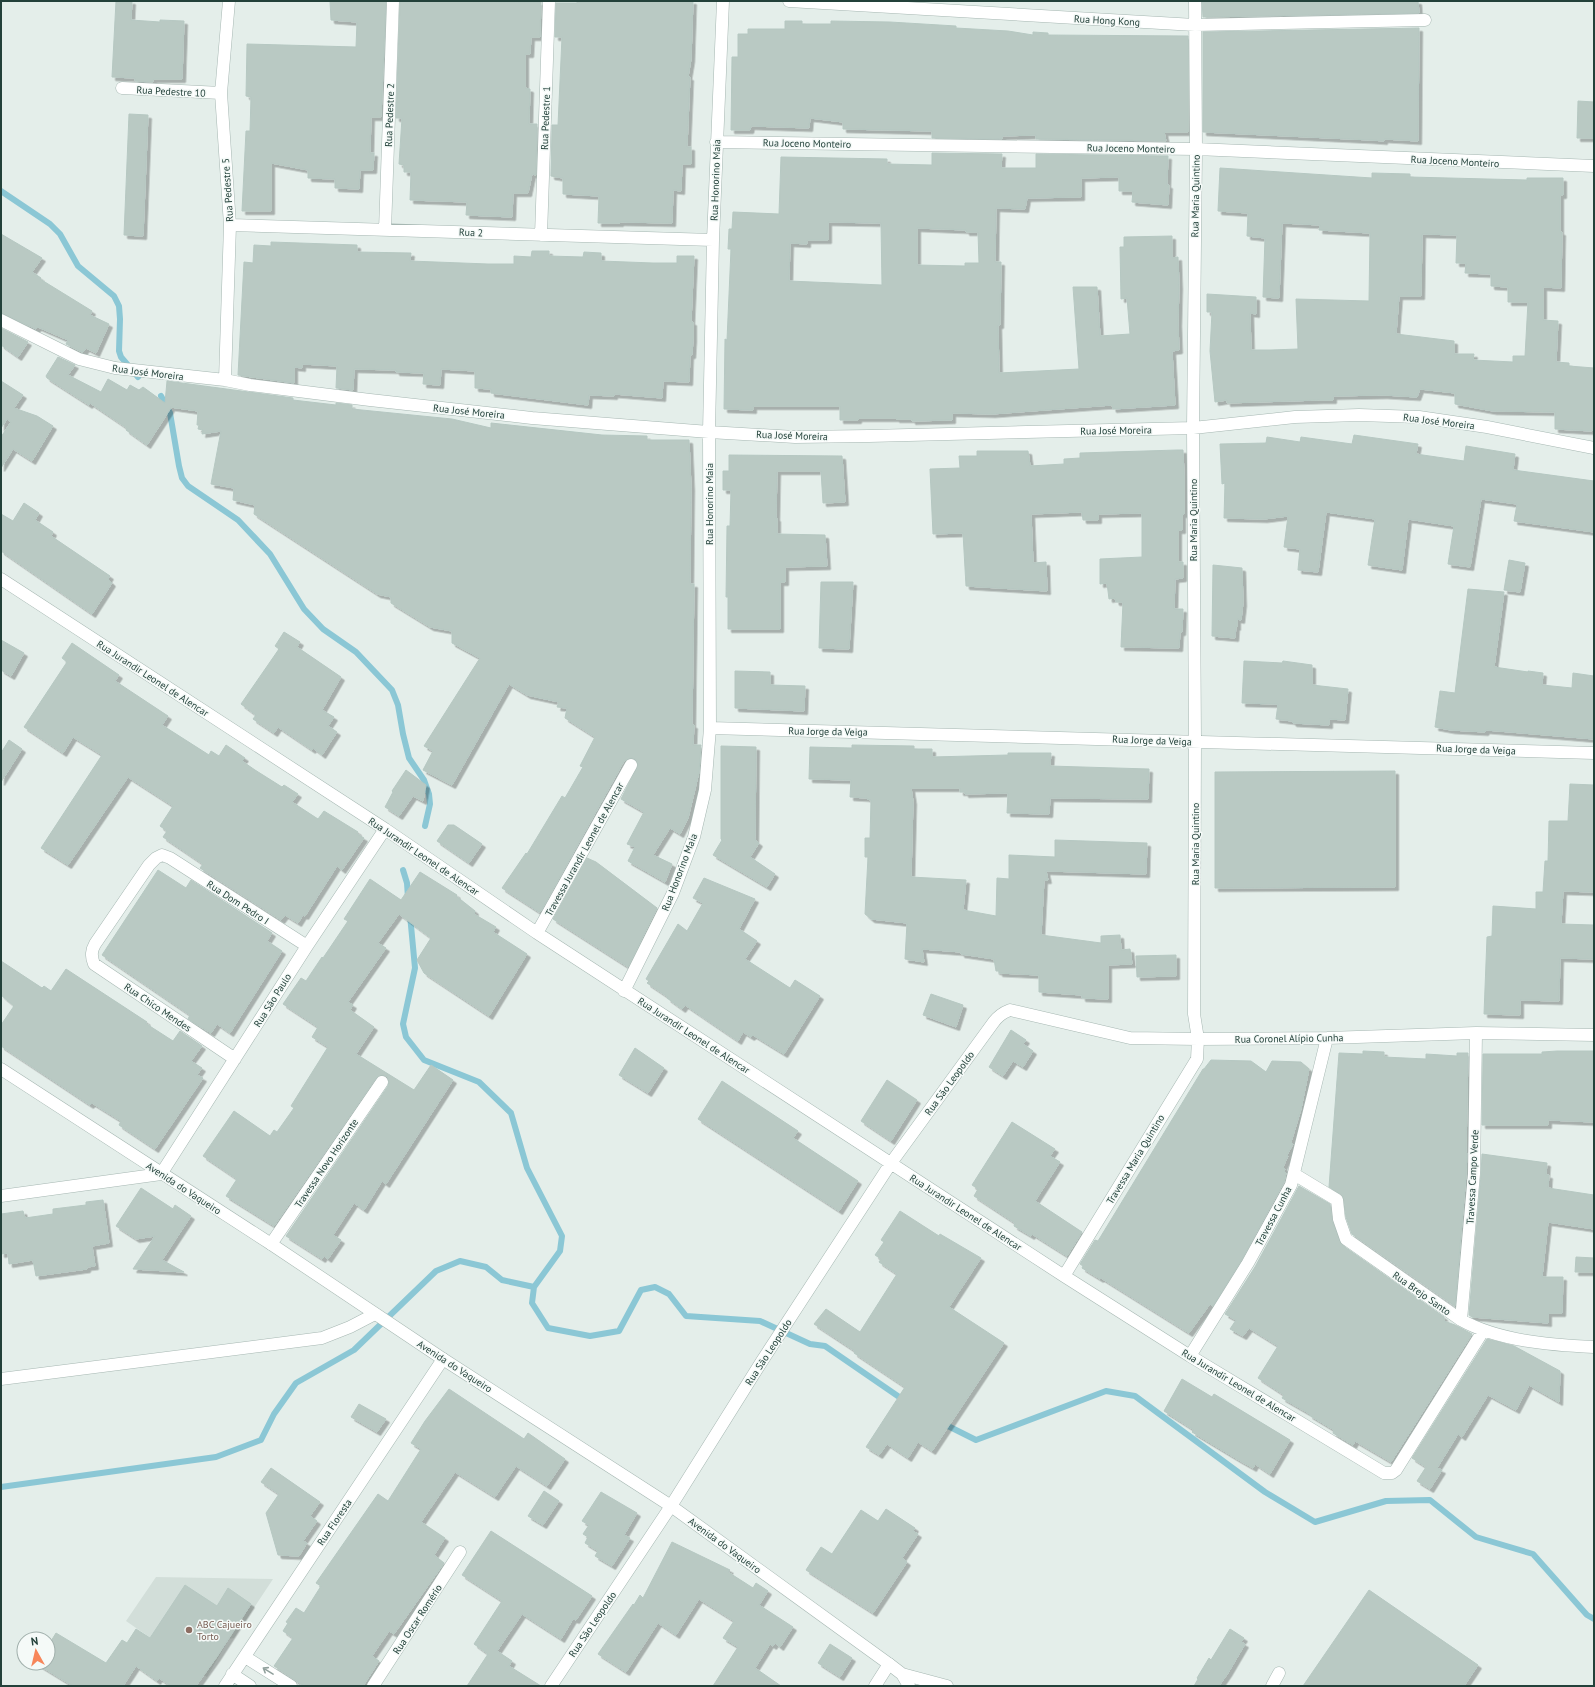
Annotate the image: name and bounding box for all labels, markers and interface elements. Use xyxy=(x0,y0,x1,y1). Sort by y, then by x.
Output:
street label: Rua Hong Kong xyxy=(1074,12,1140,29)
street label: Rua Pedestre 10 xyxy=(136,83,206,100)
street label: Rua Pedestre 2 xyxy=(382,83,397,147)
street label: Rua Pedestre 1 xyxy=(538,86,553,150)
street label: Rua Joceno Monteiro xyxy=(763,136,851,151)
street label: Rua Honorino Maia xyxy=(708,139,723,221)
street label: Rua Joceno Monteiro xyxy=(1087,141,1175,156)
street label: Rua Joceno Monteiro xyxy=(1410,153,1500,170)
street label: Rua Maria Quintino xyxy=(1188,155,1203,237)
street label: Rua Pedestre 5 xyxy=(219,158,236,222)
street label: Rua 2 xyxy=(459,226,483,239)
street label: Rua José Moreira xyxy=(111,362,184,383)
street label: Rua José Moreira xyxy=(433,401,505,422)
street label: Rua José Moreira xyxy=(1402,411,1475,432)
street label: Rua José Moreira xyxy=(1080,423,1152,438)
street label: Rua José Moreira xyxy=(756,428,828,443)
street label: Rua Honorino Maia xyxy=(703,463,716,545)
street label: Rua Maria Quintino xyxy=(1187,479,1200,561)
street label: Rua Jurandir Leonel de Alencar xyxy=(94,637,212,720)
street label: Rua Jorge da Veiga xyxy=(788,724,868,739)
street label: Rua Jorge da Veiga xyxy=(1112,733,1192,748)
street label: Rua Jorge da Veiga xyxy=(1436,742,1516,757)
street label: Travessa Jurandir Leonel de Alencar xyxy=(542,780,627,918)
street label: Rua Maria Quintino xyxy=(1189,803,1202,885)
street label: Rua Jurandir Leonel de Alencar xyxy=(366,814,482,899)
street label: Rua Honorino Maia xyxy=(659,832,700,913)
street label: Rua Dom Pedro I xyxy=(204,877,271,927)
street label: Rua São Paulo xyxy=(251,971,294,1030)
street label: Rua Chico Mendes xyxy=(122,980,194,1035)
street label: Rua Jurandir Leonel de Alencar xyxy=(635,994,753,1077)
street label: Rua Coronel Alípio Cunha xyxy=(1235,1031,1343,1046)
street label: Rua São Leopoldo xyxy=(922,1049,977,1118)
street label: Travessa Maria Quintino xyxy=(1103,1112,1167,1207)
street label: Travessa Novo Horizonte xyxy=(292,1116,361,1210)
street label: Travessa Campo Verde xyxy=(1464,1130,1481,1225)
street label: Avenida do Vaqueiro xyxy=(144,1159,224,1218)
street label: Rua Jurandir Leonel de Alencar xyxy=(907,1171,1025,1254)
street label: Travessa Cunha xyxy=(1252,1184,1295,1248)
street label: Rua Brejo Santo xyxy=(1390,1269,1453,1318)
street label: Rua São Leopoldo xyxy=(742,1317,795,1388)
street label: Avenida do Vaqueiro xyxy=(415,1337,495,1396)
street label: Rua Jurandir Leonel de Alencar xyxy=(1179,1346,1299,1425)
street label: Rua Floresta xyxy=(314,1496,355,1548)
street label: Avenida do Vaqueiro xyxy=(686,1515,764,1576)
street label: Rua Oscar Romério xyxy=(390,1582,445,1657)
street label: Rua São Leopoldo xyxy=(566,1589,619,1660)
place label: ABC Cajueiro Torto xyxy=(197,1618,252,1643)
marker: ABC Cajueiro Torto xyxy=(184,1625,194,1635)
north arrow xyxy=(16,1631,56,1671)
text: N xyxy=(30,1634,39,1649)
one-way arrow xyxy=(262,1667,274,1675)

